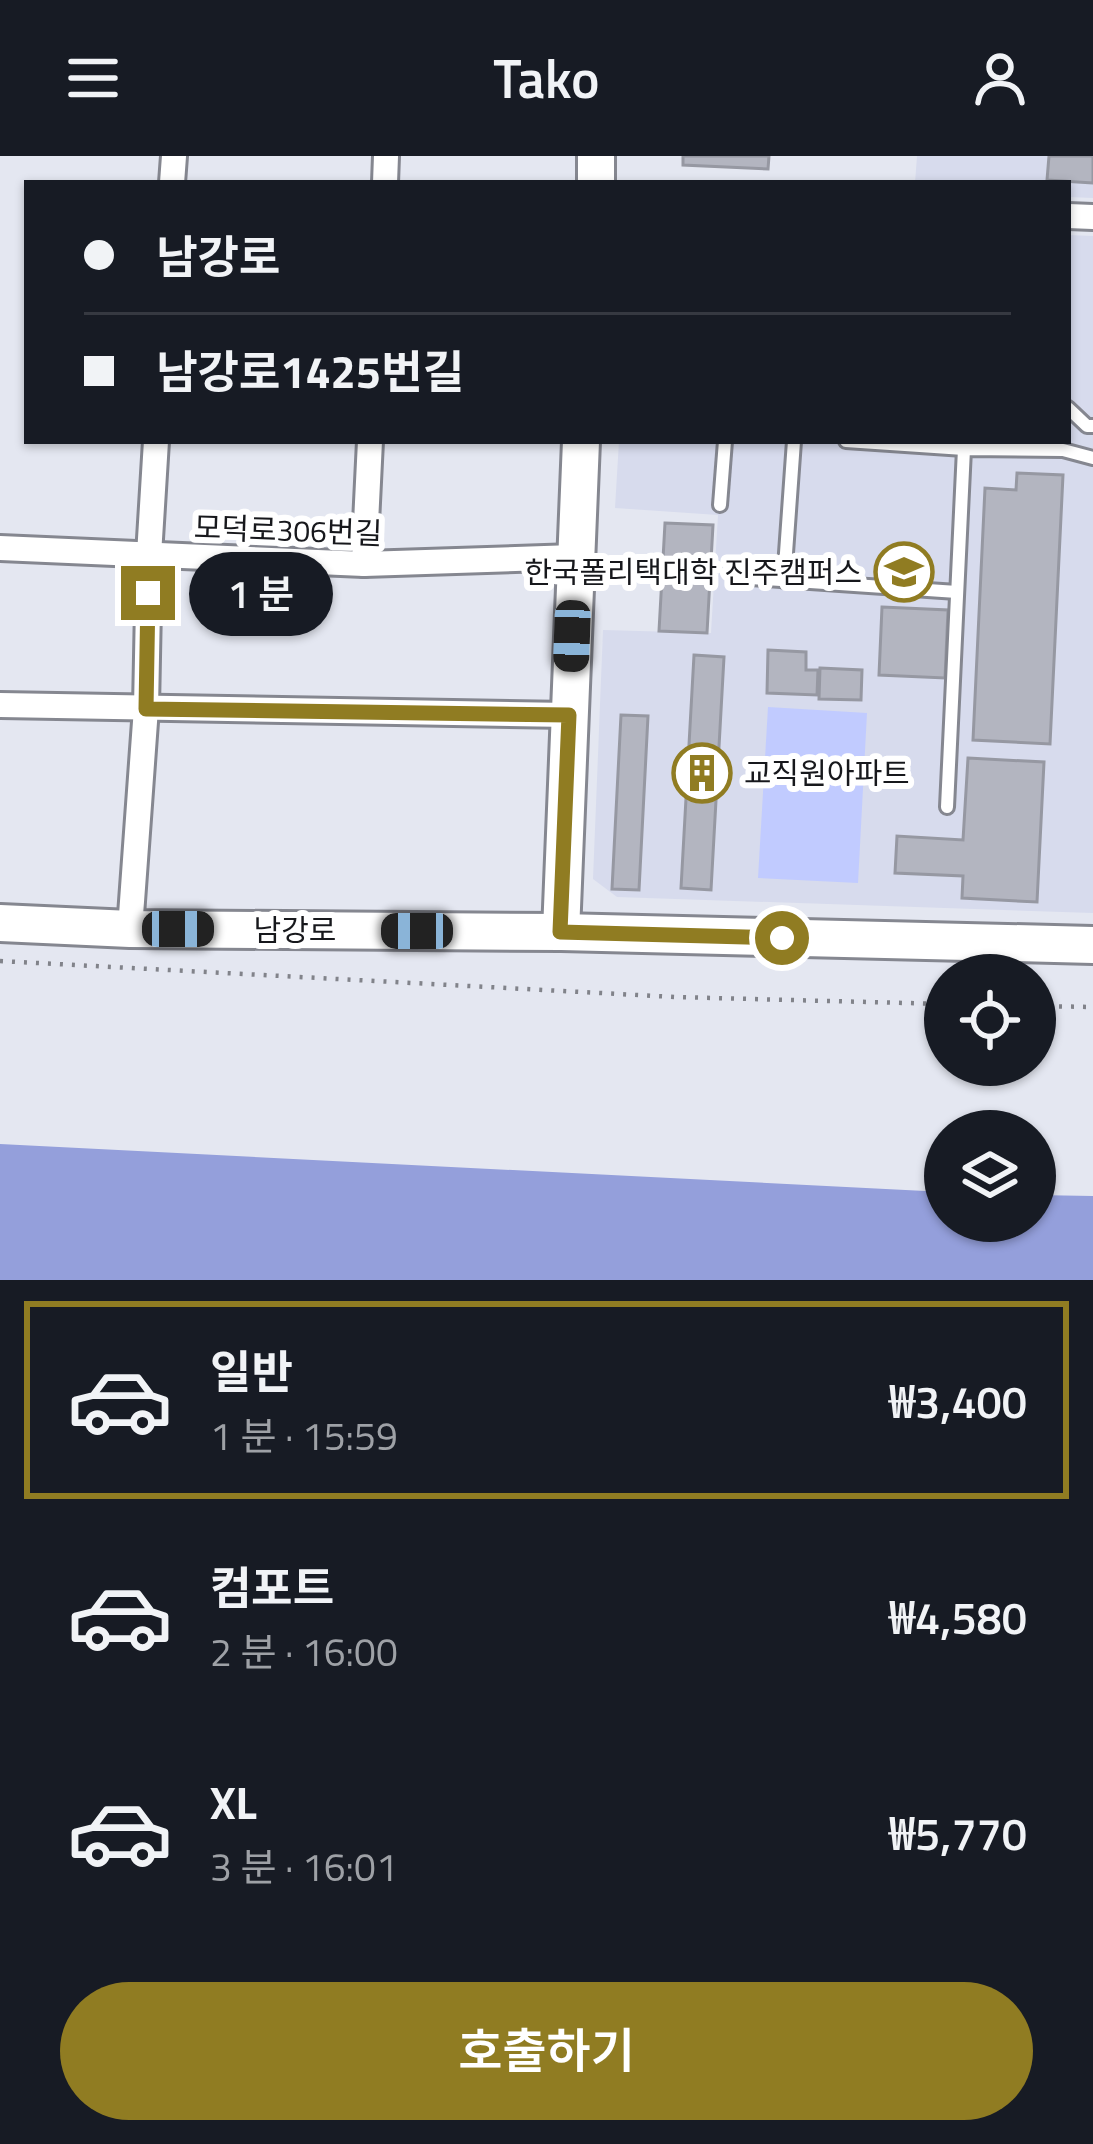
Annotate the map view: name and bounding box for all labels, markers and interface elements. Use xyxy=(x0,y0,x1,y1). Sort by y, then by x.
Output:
text: Tako xyxy=(493,37,600,119)
icon: menu xyxy=(60,45,126,111)
icon: person xyxy=(967,45,1033,111)
text: 남강로 xyxy=(156,222,280,290)
text: 남강로1425번길 xyxy=(156,337,464,405)
street label: 모덕로306번길 xyxy=(193,504,383,556)
school or university icon: 한국폴리택대학 진주캠퍼스 xyxy=(873,541,935,603)
place label: 한국폴리택대학 진주캠퍼스 xyxy=(524,549,862,595)
callout: 1 분 xyxy=(190,551,334,635)
text: 1 분 xyxy=(228,564,294,623)
route end xyxy=(121,566,175,620)
car xyxy=(553,599,591,673)
building icon: 교직원아파트 xyxy=(671,742,733,804)
place label: 교직원아파트 xyxy=(744,750,910,796)
street label: 남강로 xyxy=(254,907,336,953)
car xyxy=(142,911,214,947)
route start xyxy=(755,911,809,965)
car xyxy=(381,913,453,949)
map controls xyxy=(924,954,1056,1242)
button: locate xyxy=(924,954,1056,1086)
button: layers xyxy=(924,1110,1056,1242)
text: 일반 xyxy=(210,1337,293,1405)
icon: car xyxy=(66,1346,174,1454)
text: ₩3,400 xyxy=(889,1367,1027,1435)
text: 1 분 · 15:59 xyxy=(210,1406,398,1465)
text: 컴포트 xyxy=(210,1553,334,1621)
icon: car xyxy=(66,1562,174,1670)
text: ₩4,580 xyxy=(889,1583,1027,1651)
text: 2 분 · 16:00 xyxy=(210,1622,398,1681)
text: XL xyxy=(210,1768,257,1836)
icon: car xyxy=(66,1778,174,1886)
text: ₩5,770 xyxy=(889,1799,1027,1867)
text: 3 분 · 16:01 xyxy=(210,1837,398,1896)
button: 호출하기 xyxy=(60,1982,1033,2120)

